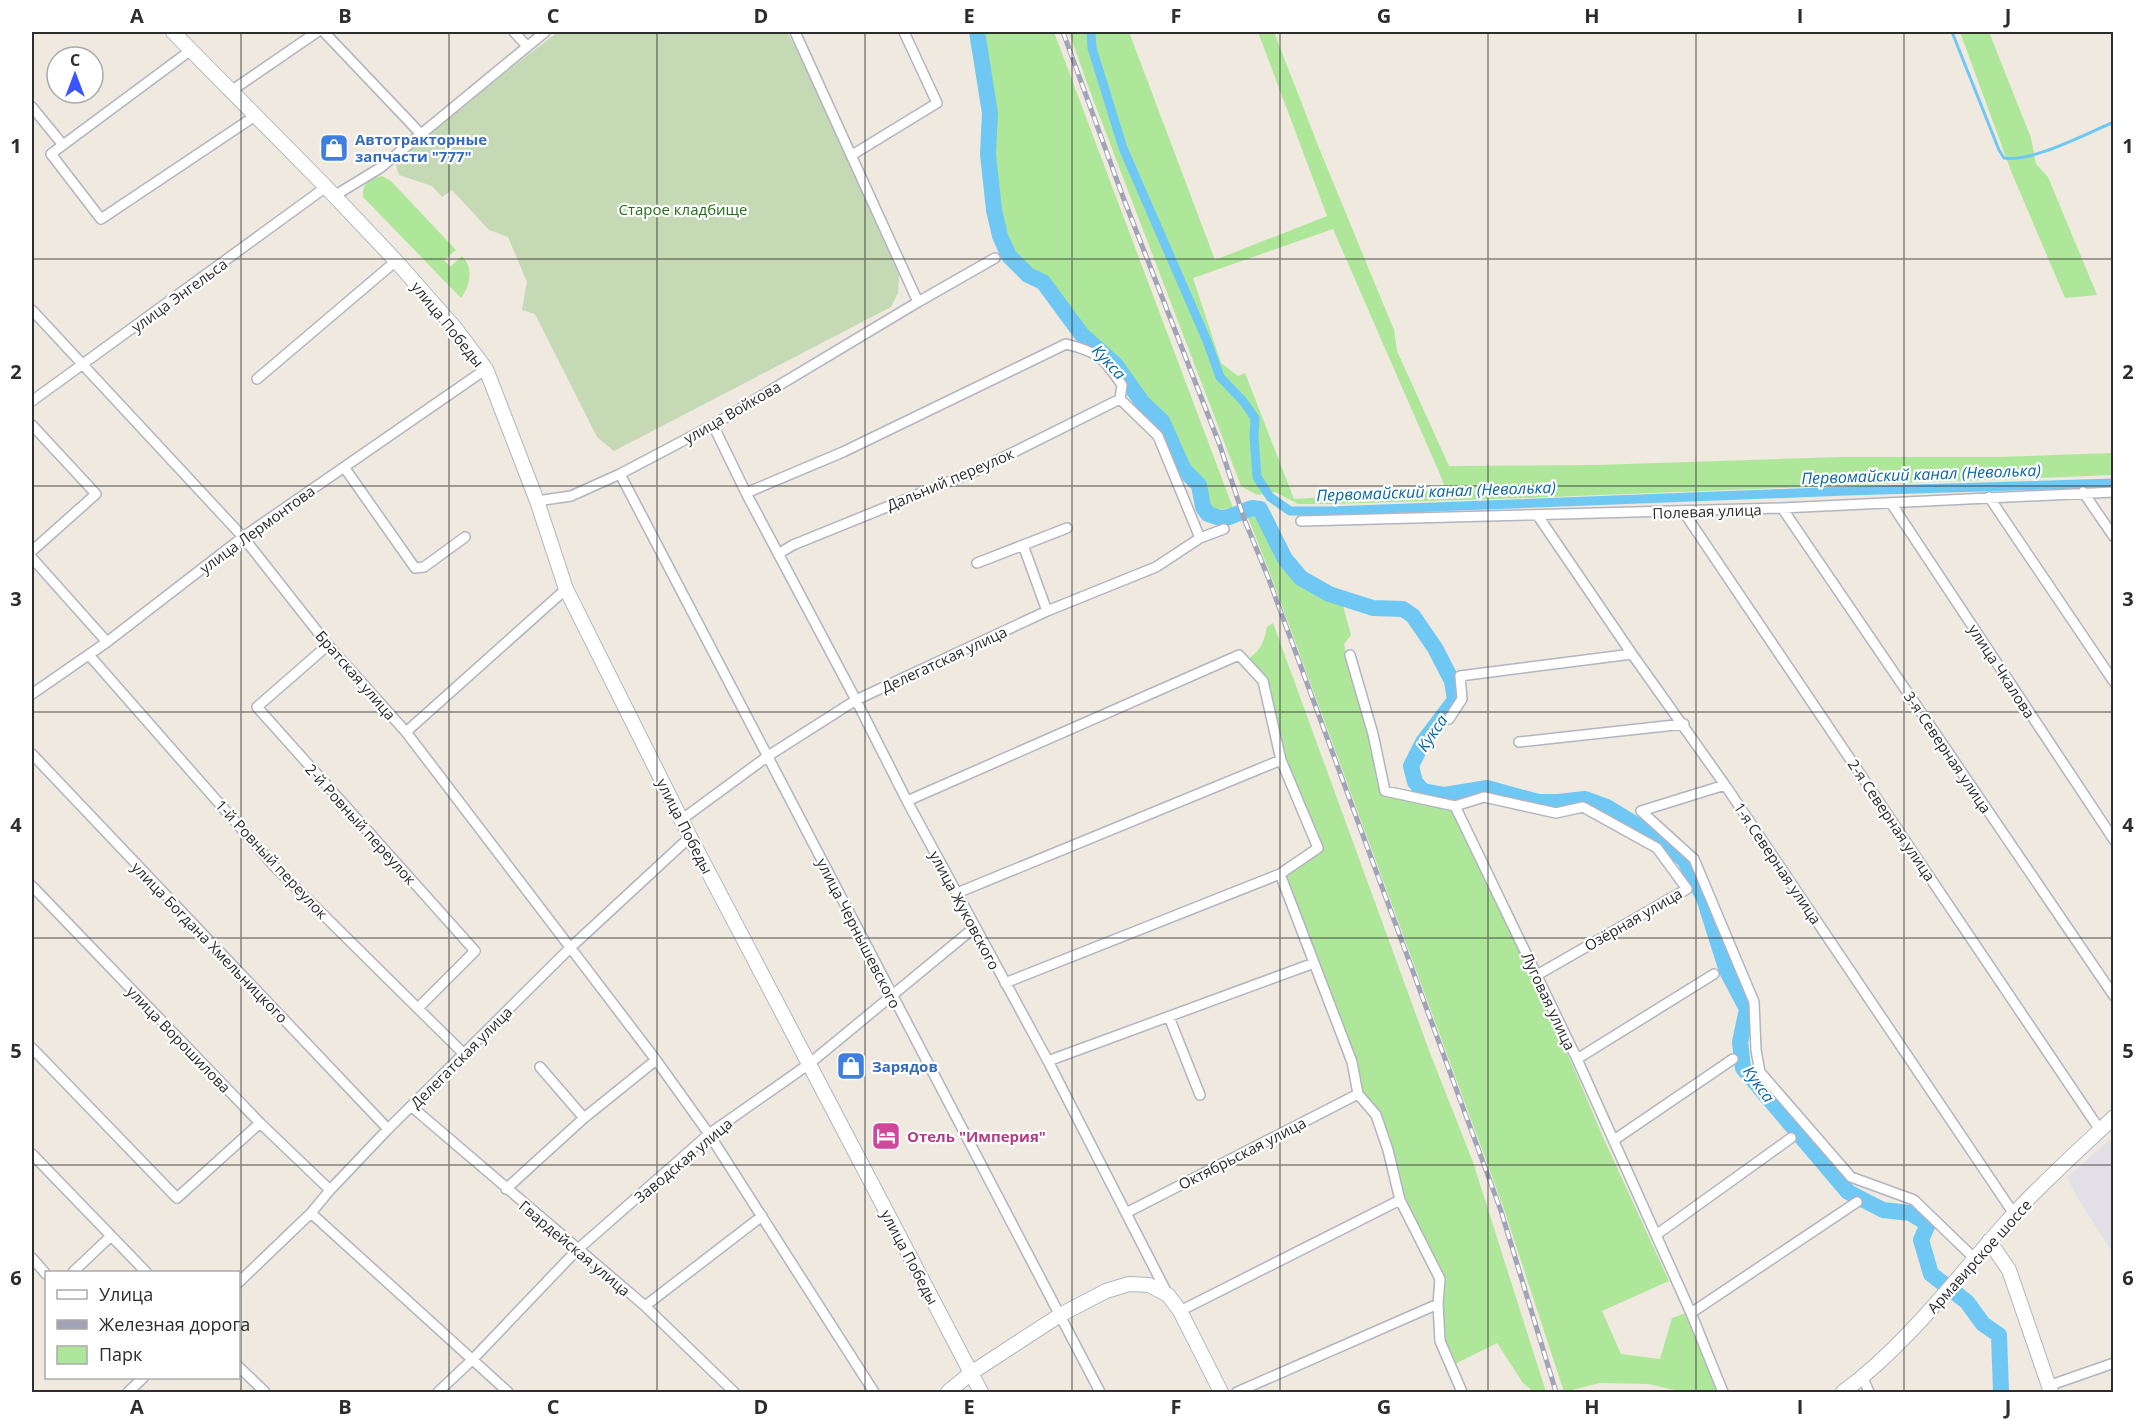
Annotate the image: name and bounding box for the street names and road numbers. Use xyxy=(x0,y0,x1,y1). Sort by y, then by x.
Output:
street label: улица Энгельса xyxy=(127,253,231,337)
street label: улица Победы xyxy=(407,277,489,371)
street label: улица Войкова xyxy=(680,376,784,448)
street label: Дальний переулок xyxy=(883,443,1017,515)
street label: улица Лермонтова xyxy=(195,480,319,578)
street label: Полевая улица xyxy=(1652,499,1762,523)
street label: улица Чкалова xyxy=(1964,620,2040,722)
street label: Делегатская улица xyxy=(878,621,1010,697)
street label: Братская улица xyxy=(312,626,400,724)
street label: 3-я Северная улица xyxy=(1900,687,1996,817)
street label: 2-я Северная улица xyxy=(1844,755,1940,885)
street label: 2-й Ровный переулок xyxy=(301,759,421,889)
street label: улица Победы xyxy=(652,775,718,877)
street label: 1-й Ровный переулок xyxy=(211,795,333,923)
street label: 1-я Северная улица xyxy=(1730,798,1826,928)
street label: улица Жуковского xyxy=(925,847,1005,973)
street label: улица Чернышевского xyxy=(812,854,906,1012)
street label: улица Богдана Хмельницкого xyxy=(128,857,292,1027)
street label: Озёрная улица xyxy=(1580,883,1686,955)
street label: Луговая улица xyxy=(1518,949,1580,1053)
street label: улица Ворошилова xyxy=(123,981,235,1097)
street label: Делегатская улица xyxy=(406,1002,516,1112)
street label: Октябрьская улица xyxy=(1175,1112,1309,1194)
street label: Заводская улица xyxy=(630,1113,736,1207)
street label: Армавирское шоссе xyxy=(1922,1195,2036,1317)
street label: Гвардейская улица xyxy=(515,1196,635,1300)
street label: улица Победы xyxy=(877,1206,943,1308)

